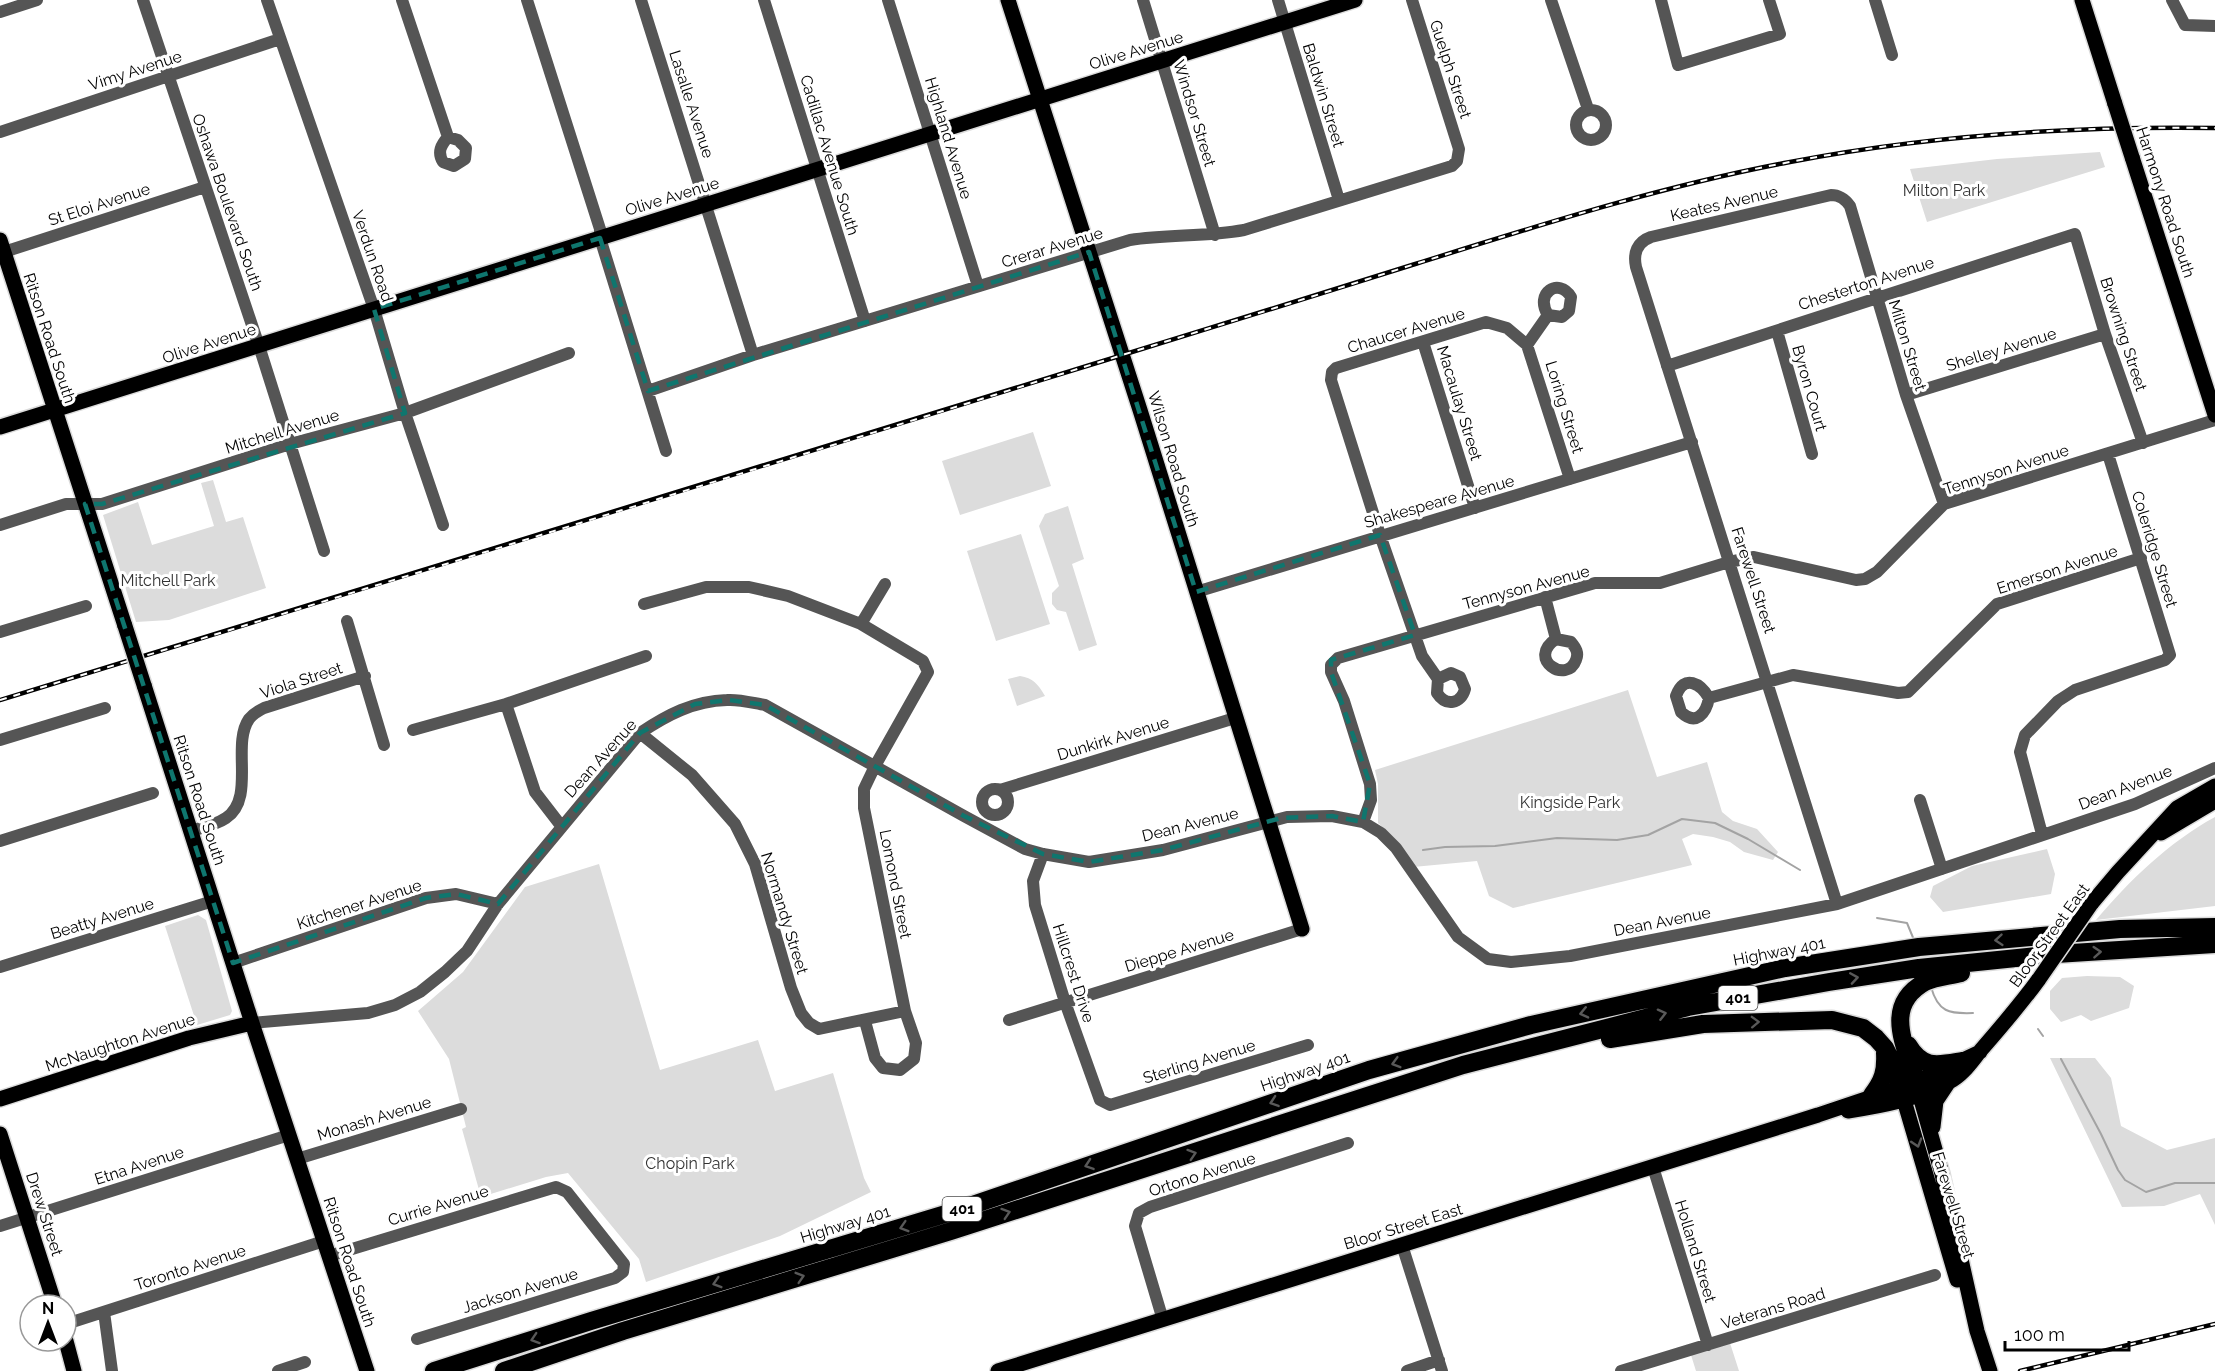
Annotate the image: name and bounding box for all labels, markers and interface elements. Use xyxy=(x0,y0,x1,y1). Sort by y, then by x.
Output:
street label: Guelph Street xyxy=(1426,18,1476,121)
street label: Olive Avenue xyxy=(1087,27,1185,74)
street label: Baldwin Street xyxy=(1299,41,1349,150)
street label: Vimy Avenue xyxy=(86,46,184,94)
street label: Lasalle Avenue xyxy=(665,48,718,161)
street label: Windsor Street xyxy=(1169,58,1220,169)
street label: Cadillac Avenue South xyxy=(796,73,863,238)
street label: Highland Avenue xyxy=(921,75,976,201)
street label: Oshawa Boulevard South xyxy=(188,111,267,293)
street label: Harmony Road South xyxy=(2132,124,2199,280)
street label: Olive Avenue xyxy=(623,173,721,220)
street label: St Eloi Avenue xyxy=(46,179,152,230)
park label: Milton Park xyxy=(1903,181,1986,200)
street label: Keates Avenue xyxy=(1668,182,1780,225)
street label: Verdun Road xyxy=(348,208,397,305)
street label: Crerar Avenue xyxy=(999,223,1105,272)
street label: Chesterton Avenue xyxy=(1796,253,1936,314)
street label: Ritson Road South xyxy=(20,271,80,406)
street label: Browning Street xyxy=(2096,275,2151,394)
street label: Milton Street xyxy=(1885,297,1931,394)
street label: Chaucer Avenue xyxy=(1345,304,1467,357)
street label: Olive Avenue xyxy=(160,319,258,368)
street label: Shelley Avenue xyxy=(1944,324,2059,375)
street label: Macaulay Street xyxy=(1433,343,1486,464)
street label: Byron Court xyxy=(1788,343,1831,434)
street label: Loring Street xyxy=(1541,359,1588,456)
street label: Wilson Road South xyxy=(1144,389,1203,529)
street label: Mitchell Avenue xyxy=(223,405,341,458)
street label: Tennyson Avenue xyxy=(1941,440,2071,499)
street label: Shakespeare Avenue xyxy=(1362,471,1516,532)
street label: Coleridge Street xyxy=(2128,489,2181,610)
street label: Farewell Street xyxy=(1727,525,1780,636)
street label: Emerson Avenue xyxy=(1994,541,2120,598)
street label: Tennyson Avenue xyxy=(1461,561,1592,614)
park label: Mitchell Park xyxy=(120,571,216,590)
street label: Viola Street xyxy=(258,658,345,703)
street label: Dunkirk Avenue xyxy=(1055,712,1171,765)
street label: Dean Avenue xyxy=(560,715,640,801)
street label: Ritson Road South xyxy=(170,733,230,868)
street label: Dean Avenue xyxy=(2076,761,2175,814)
park label: Kingside Park xyxy=(1520,793,1621,812)
street label: Dean Avenue xyxy=(1140,803,1240,846)
street label: Lomond Street xyxy=(876,828,916,941)
street label: Normandy Street xyxy=(757,850,812,977)
street label: Kitchener Avenue xyxy=(294,875,424,934)
street label: Bloor Street East xyxy=(2005,879,2094,991)
street label: Beatty Avenue xyxy=(48,894,156,943)
street label: Dean Avenue xyxy=(1612,903,1712,940)
street label: Hillcrest Drive xyxy=(1049,921,1098,1025)
street label: Dieppe Avenue xyxy=(1122,925,1236,976)
street label: Highway 401 xyxy=(1731,933,1827,970)
one-way arrow xyxy=(1995,933,2004,946)
one-way arrow xyxy=(2092,945,2101,958)
one-way arrow xyxy=(1849,972,1858,984)
road number: 401 xyxy=(1718,986,1758,1010)
one-way arrow xyxy=(1580,1006,1590,1019)
street label: McNaughton Avenue xyxy=(43,1009,197,1076)
one-way arrow xyxy=(1656,1009,1667,1021)
one-way arrow xyxy=(1750,1016,1759,1029)
street label: Sterling Avenue xyxy=(1141,1035,1258,1088)
street label: Highway 401 xyxy=(1258,1047,1352,1096)
one-way arrow xyxy=(1391,1055,1401,1068)
street label: Monash Avenue xyxy=(315,1092,433,1145)
one-way arrow xyxy=(1269,1095,1280,1108)
one-way arrow xyxy=(1910,1138,1922,1148)
street label: Etna Avenue xyxy=(92,1142,186,1189)
street label: Ortono Avenue xyxy=(1146,1148,1258,1201)
one-way arrow xyxy=(1186,1149,1197,1161)
street label: Farewell Street xyxy=(1928,1150,1979,1261)
park label: Chopin Park xyxy=(645,1154,735,1173)
one-way arrow xyxy=(1084,1158,1095,1171)
street label: Drew Street xyxy=(22,1170,67,1259)
street label: Currie Avenue xyxy=(385,1181,491,1230)
street label: Ritson Road South xyxy=(320,1195,380,1330)
road number: 401 xyxy=(942,1197,982,1221)
street label: Holland Street xyxy=(1671,1198,1720,1305)
street label: Bloor Street East xyxy=(1341,1199,1465,1254)
street label: Highway 401 xyxy=(798,1202,893,1247)
one-way arrow xyxy=(1000,1208,1011,1221)
one-way arrow xyxy=(899,1220,910,1232)
street label: Toronto Avenue xyxy=(132,1241,248,1294)
street label: Jackson Avenue xyxy=(460,1264,580,1317)
one-way arrow xyxy=(794,1272,805,1284)
one-way arrow xyxy=(713,1276,723,1288)
street label: Veterans Road xyxy=(1719,1284,1827,1333)
north arrow xyxy=(18,1293,78,1353)
text: N xyxy=(42,1299,54,1318)
scale bar xyxy=(2005,1314,2130,1352)
text: 100 m xyxy=(2014,1324,2065,1345)
one-way arrow xyxy=(530,1332,541,1344)

